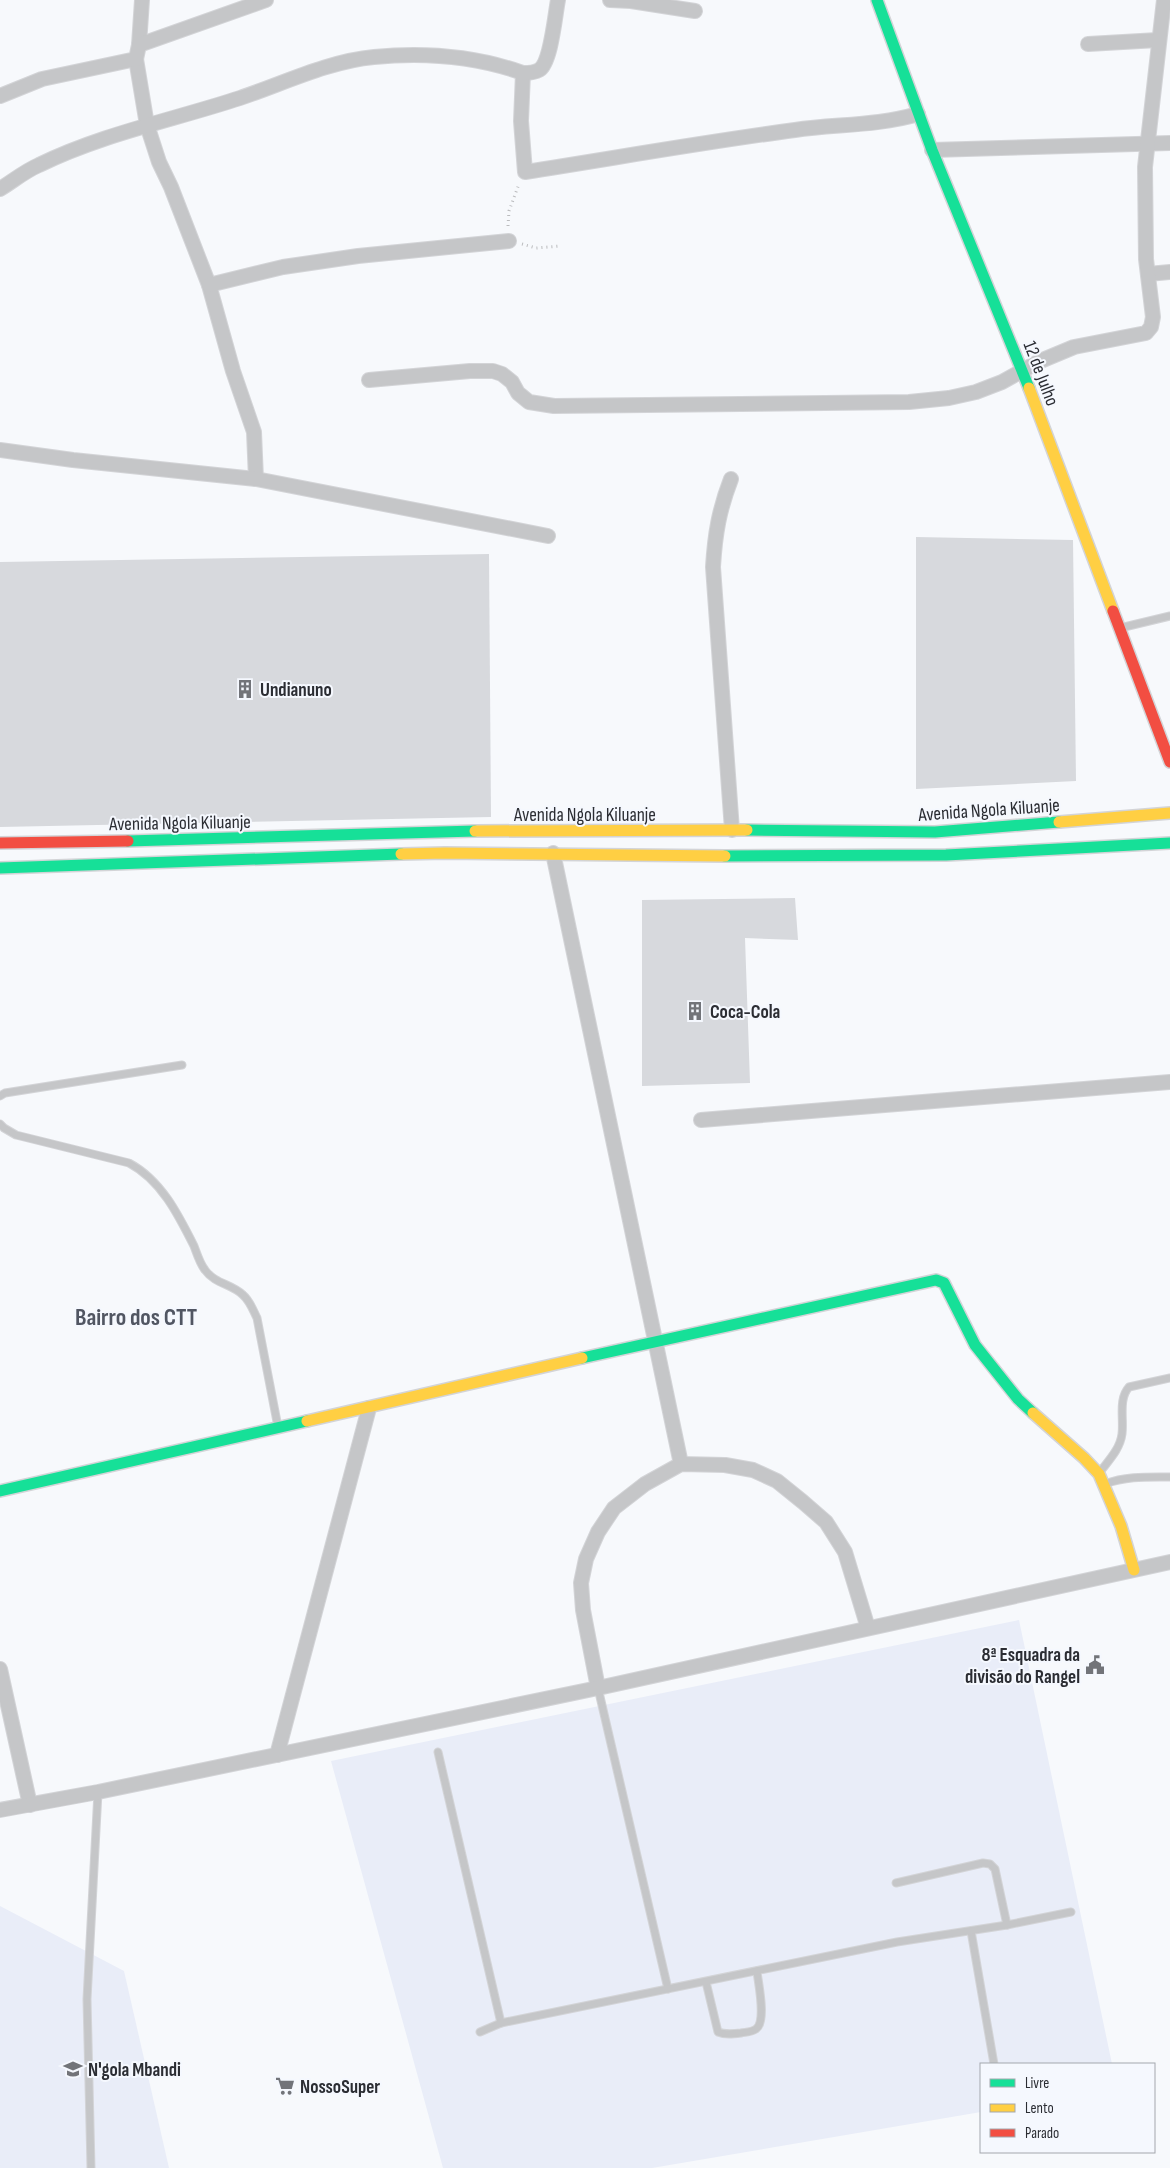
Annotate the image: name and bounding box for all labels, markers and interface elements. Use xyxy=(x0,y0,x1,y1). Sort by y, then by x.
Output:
street label: 12 de Julho xyxy=(1018,338,1063,409)
building icon: Undianuno xyxy=(234,678,256,700)
place label: Undianuno xyxy=(260,679,332,702)
street label: Avenida Ngola Kiluanje xyxy=(917,794,1061,827)
street label: Avenida Ngola Kiluanje xyxy=(513,804,656,827)
street label: Avenida Ngola Kiluanje xyxy=(108,811,251,836)
building icon: Coca-Cola xyxy=(684,1000,706,1022)
place label: Coca-Cola xyxy=(710,1001,780,1024)
district label: Bairro dos CTT xyxy=(75,1303,197,1332)
place label: 8ª Esquadra da divisão do Rangel xyxy=(965,1644,1080,1689)
public building icon: 8ª Esquadra da divisão do Rangel xyxy=(1084,1654,1106,1676)
school or university icon: N'gola Mbandi xyxy=(62,2058,84,2080)
place label: N'gola Mbandi xyxy=(88,2059,181,2082)
legend xyxy=(980,2063,1155,2153)
text: Livre xyxy=(1025,2074,1049,2093)
supermarket icon: NossoSuper xyxy=(274,2075,296,2097)
place label: NossoSuper xyxy=(300,2076,380,2099)
text: Lento xyxy=(1025,2099,1054,2118)
text: Parado xyxy=(1025,2124,1059,2143)

